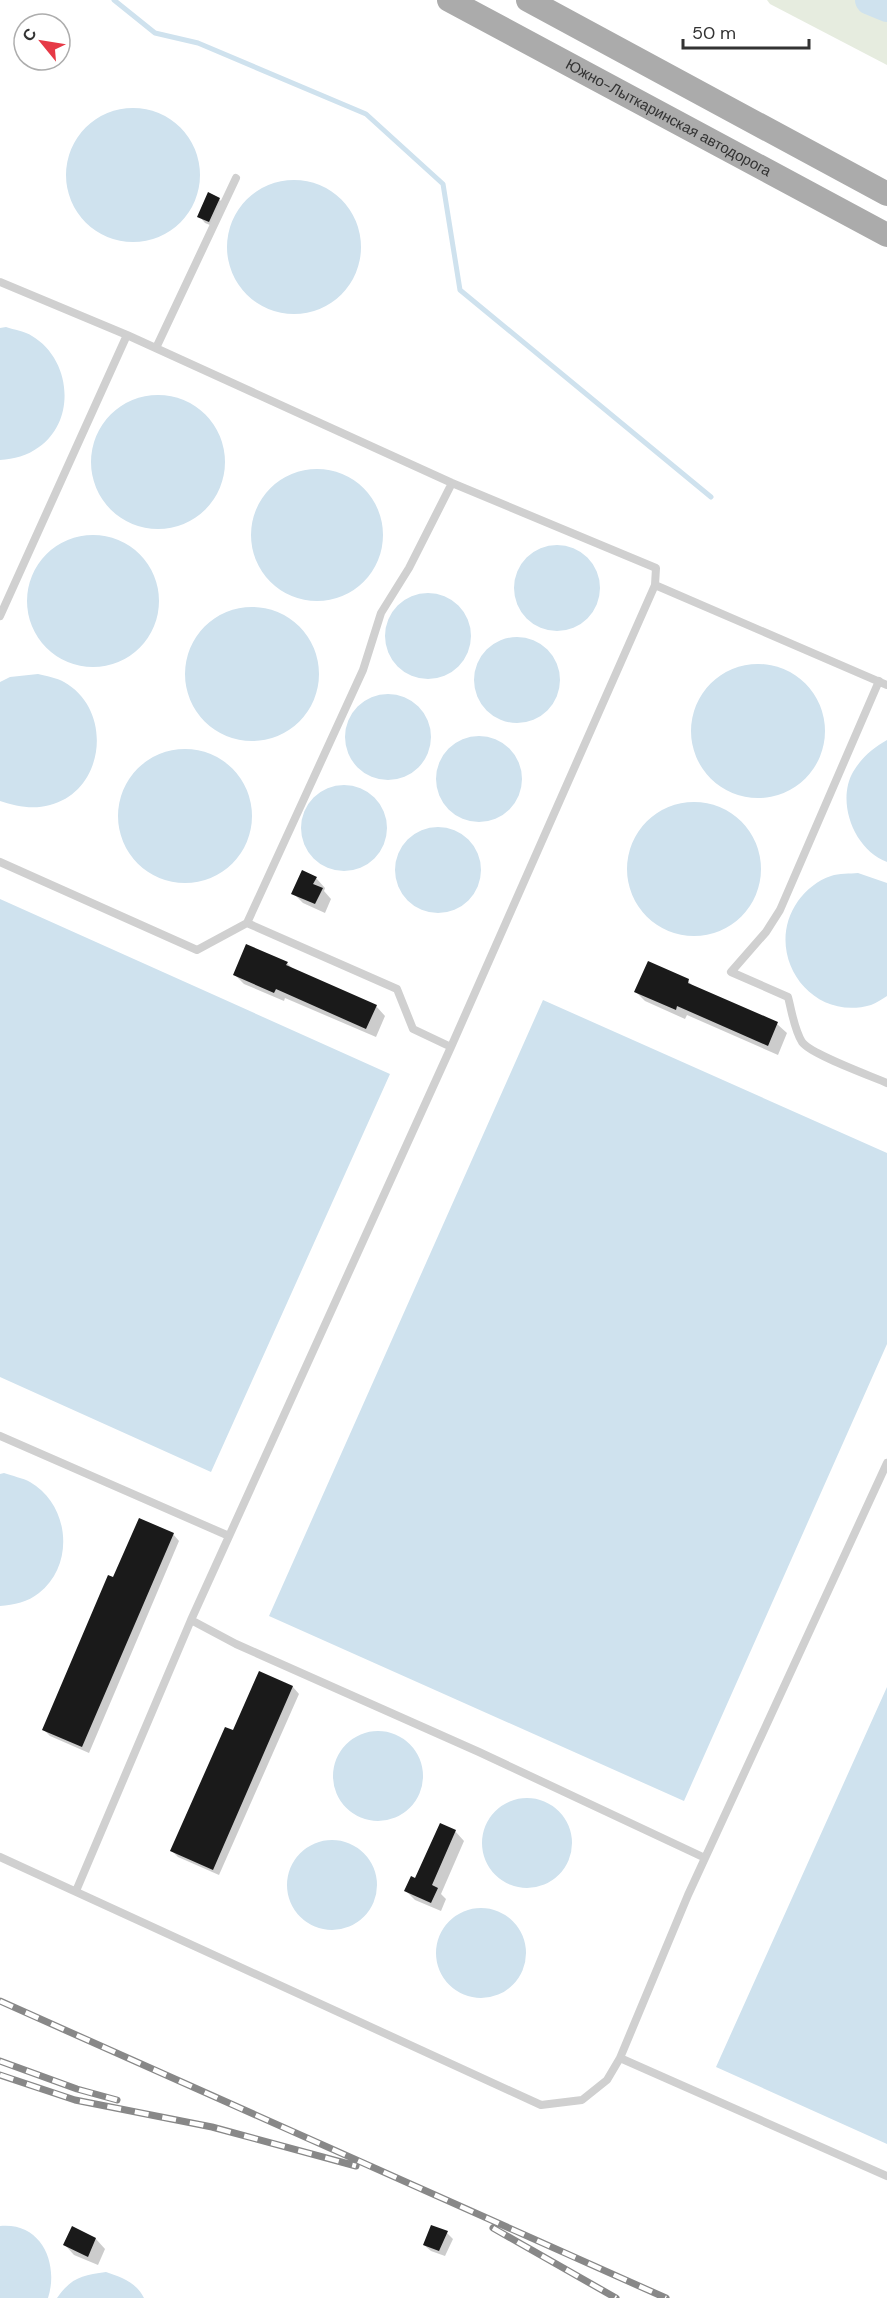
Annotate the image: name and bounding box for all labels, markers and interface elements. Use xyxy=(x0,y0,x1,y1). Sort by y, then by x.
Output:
north arrow xyxy=(12,12,72,72)
scale bar xyxy=(683,12,809,50)
text: 50 m xyxy=(692,21,736,45)
text: С xyxy=(17,24,42,45)
street label: Южно-Лыткаринская автодорога xyxy=(562,54,775,181)

